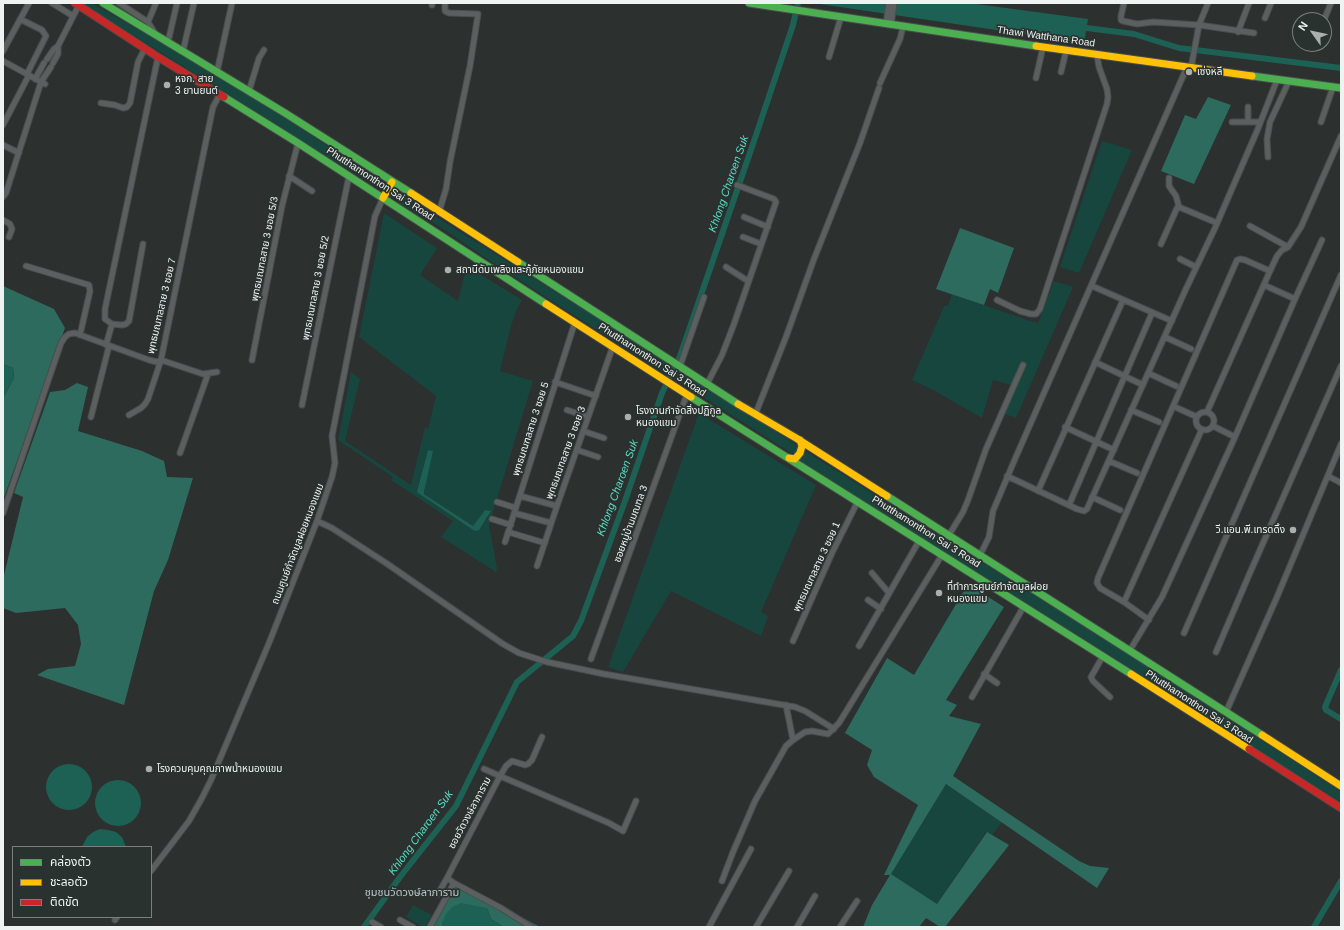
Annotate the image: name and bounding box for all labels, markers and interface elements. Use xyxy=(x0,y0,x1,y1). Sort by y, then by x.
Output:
north arrow xyxy=(1292,12,1332,52)
text: N xyxy=(1296,19,1310,33)
street label: Thawi Watthana Road xyxy=(996,24,1096,50)
place label: เซ่งหลี xyxy=(1197,66,1222,78)
marker: เซ่งหลี xyxy=(1184,67,1194,77)
place label: หจก. สาย 3 ยานยนต์ xyxy=(175,73,218,96)
marker: หจก. สาย 3 ยานยนต์ xyxy=(162,80,172,90)
water label: Khlong Charoen Suk xyxy=(706,134,752,234)
street label: Phutthamonthon Sai 3 Road xyxy=(324,145,436,223)
street label: พุทธมณฑลสาย 3 ซอย 5/3 xyxy=(249,196,281,302)
street label: พุทธมณฑลสาย 3 ซอย 5/2 xyxy=(300,235,332,341)
street label: พุทธมณฑลสาย 3 ซอย 7 xyxy=(145,257,179,355)
place label: สถานีดับเพลิงและกู้ภัยหนองแขม xyxy=(456,264,584,276)
marker: สถานีดับเพลิงและกู้ภัยหนองแขม xyxy=(443,265,453,275)
street label: Phutthamonthon Sai 3 Road xyxy=(596,321,708,399)
street label: พุทธมณฑลสาย 3 ซอย 5 xyxy=(510,380,552,478)
street label: พุทธมณฑลสาย 3 ซอย 3 xyxy=(544,405,588,501)
place label: โรงงานกำจัดสิ่งปฏิกูล หนองแขม xyxy=(636,405,721,428)
marker: โรงงานกำจัดสิ่งปฏิกูล หนองแขม xyxy=(623,412,633,422)
water label: Khlong Charoen Suk xyxy=(594,438,642,538)
street label: ถนนศูนย์กำจัดมูลฝอยหนองแขม xyxy=(269,482,327,606)
street label: ซอยหมู่บ้านมณฑล 3 xyxy=(612,484,650,564)
street label: Phutthamonthon Sai 3 Road xyxy=(870,494,982,570)
street label: พุทธมณฑลสาย 3 ซอย 1 xyxy=(791,520,843,614)
place label: วี.แอน.พี.เทรดดิ้ง xyxy=(1216,524,1285,536)
marker: วี.แอน.พี.เทรดดิ้ง xyxy=(1288,525,1298,535)
place label: ที่ทำการศูนย์กำจัดมูลฝอย หนองแขม xyxy=(947,581,1048,604)
marker: ที่ทำการศูนย์กำจัดมูลฝอย หนองแขม xyxy=(934,588,944,598)
street label: Phutthamonthon Sai 3 Road xyxy=(1143,668,1255,746)
place label: โรงควบคุมคุณภาพน้ำหนองแขม xyxy=(157,763,282,775)
marker: โรงควบคุมคุณภาพน้ำหนองแขม xyxy=(144,764,154,774)
street label: ซอยวัดวงษ์ลาภาราม xyxy=(446,775,494,851)
water label: Khlong Charoen Suk xyxy=(386,788,456,878)
legend xyxy=(12,846,152,918)
text: คล่องตัว xyxy=(50,855,91,869)
text: ชะลอตัว xyxy=(50,875,88,889)
district label: ชุมชนวัดวงษ์ลาภาราม xyxy=(365,886,459,900)
text: ติดขัด xyxy=(50,895,79,909)

